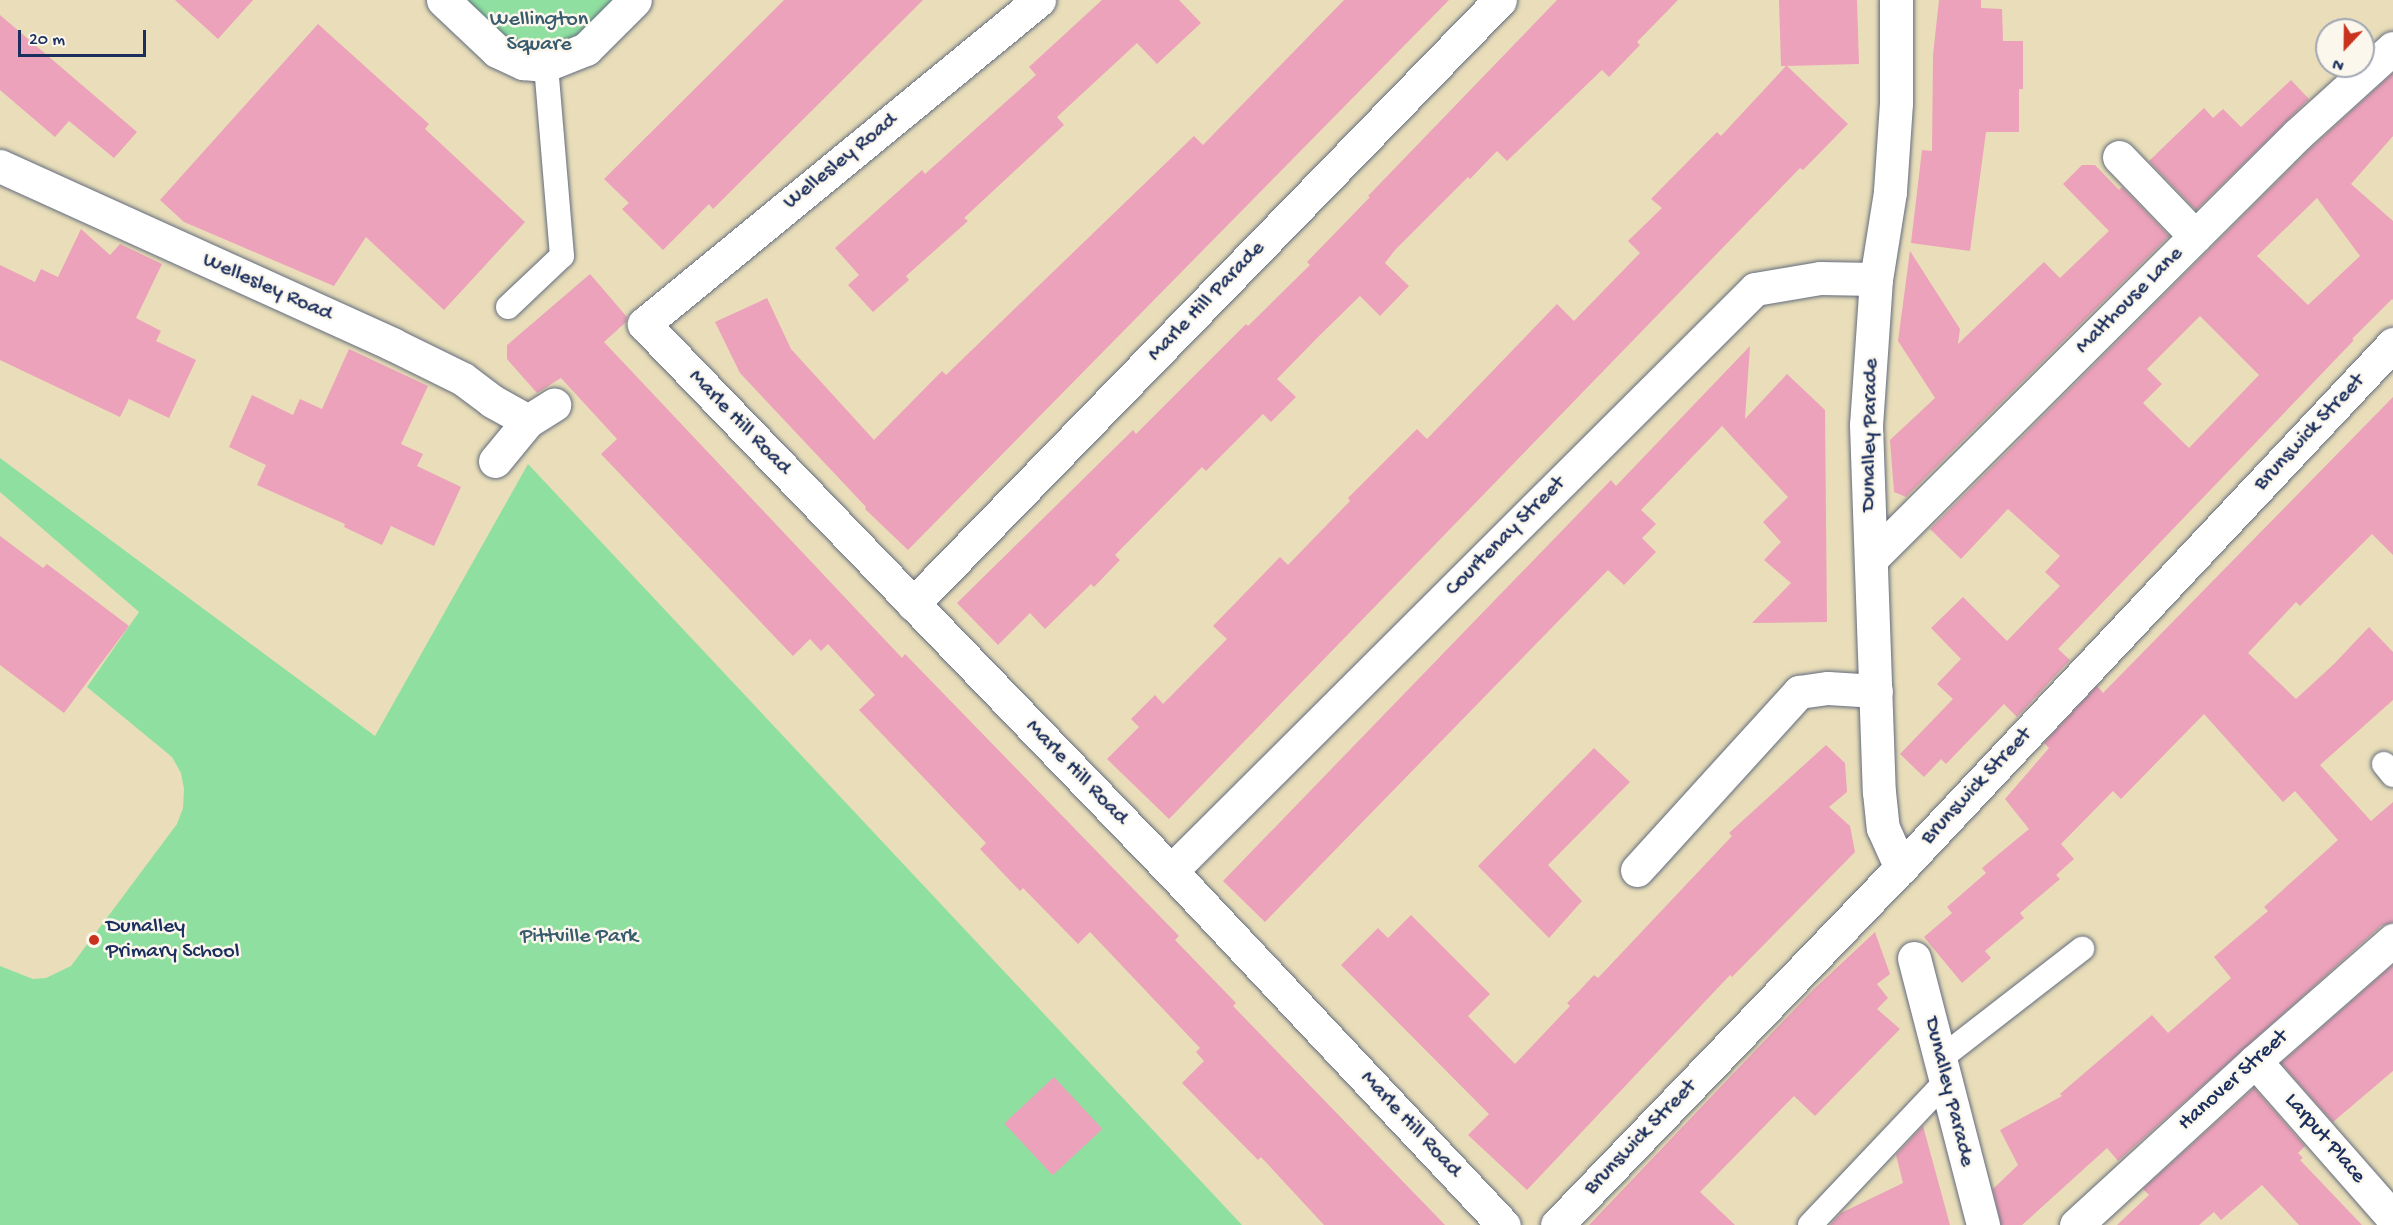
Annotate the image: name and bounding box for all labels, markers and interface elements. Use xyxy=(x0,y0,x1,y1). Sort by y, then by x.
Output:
park label: Wellington Square xyxy=(490,7,588,58)
scale bar xyxy=(21,18,148,56)
north arrow xyxy=(2315,18,2375,78)
text: 20 m xyxy=(29,30,65,51)
text: N xyxy=(2330,53,2347,74)
street label: Wellesley Road xyxy=(778,108,904,216)
street label: Marle Hill Parade xyxy=(1143,236,1271,368)
street label: Malthouse Lane xyxy=(2071,242,2189,360)
street label: Wellesley Road xyxy=(198,248,336,328)
street label: Dunalley Parade xyxy=(1856,358,1886,512)
street label: Marle Hill Road xyxy=(682,365,796,481)
street label: Brunswick Street xyxy=(2249,369,2371,497)
street label: Courtenay Street xyxy=(1440,471,1572,603)
street label: Marle Hill Road xyxy=(1019,715,1133,831)
street label: Brunswick Street xyxy=(1916,723,2038,851)
place label: Dunalley Primary School xyxy=(106,914,240,966)
park label: Pittville Park xyxy=(520,925,638,951)
marker: Dunalley Primary School xyxy=(87,933,101,947)
street label: Dunalley Parade xyxy=(1917,1015,1979,1169)
street label: Hanover Street xyxy=(2173,1025,2295,1137)
street label: Marle Hill Road xyxy=(1354,1066,1466,1184)
street label: Brunswick Street xyxy=(1579,1075,1703,1201)
street label: Larput Place xyxy=(2277,1088,2371,1190)

